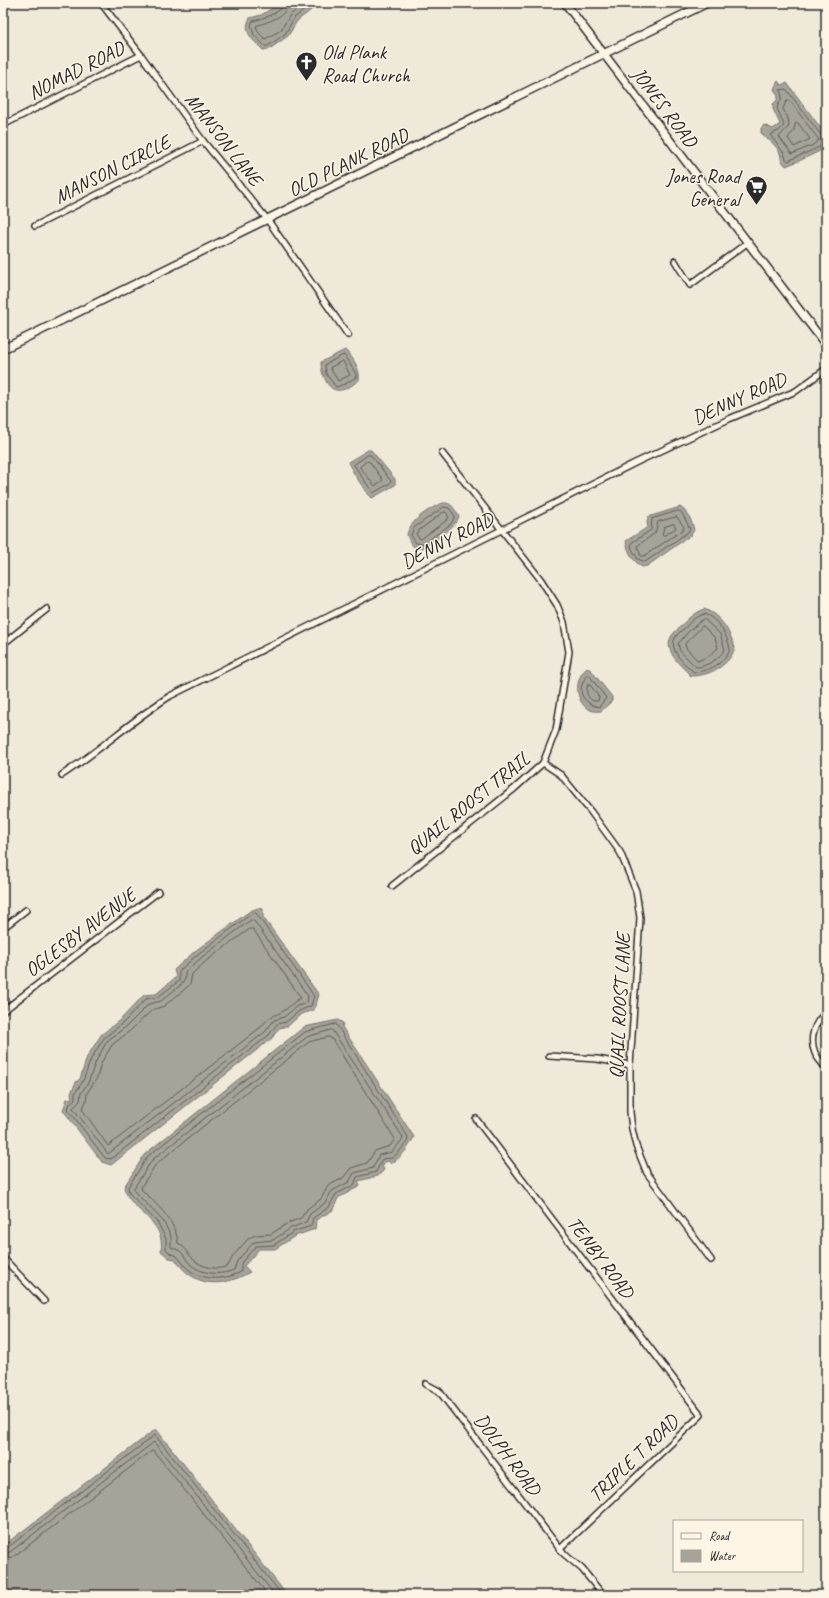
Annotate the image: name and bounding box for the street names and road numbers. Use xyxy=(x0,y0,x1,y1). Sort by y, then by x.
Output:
street label: NOMAD ROAD xyxy=(24,35,130,105)
street label: JONES ROAD xyxy=(626,61,704,154)
street label: MANSON LANE xyxy=(180,88,269,193)
street label: OLD PLANK ROAD xyxy=(284,122,414,202)
street label: MANSON CIRCLE xyxy=(50,128,177,209)
street label: DENNY ROAD xyxy=(688,366,792,430)
street label: DENNY ROAD xyxy=(397,505,500,574)
street label: QUAIL ROOST TRAIL xyxy=(402,746,535,860)
street label: OGLESBY AVENUE xyxy=(20,881,143,982)
street label: QUAIL ROOST LANE xyxy=(603,930,636,1079)
street label: TENBY ROAD xyxy=(562,1211,641,1305)
street label: DOLPH ROAD xyxy=(469,1408,548,1502)
street label: TRIPLE T ROAD xyxy=(583,1408,684,1507)

